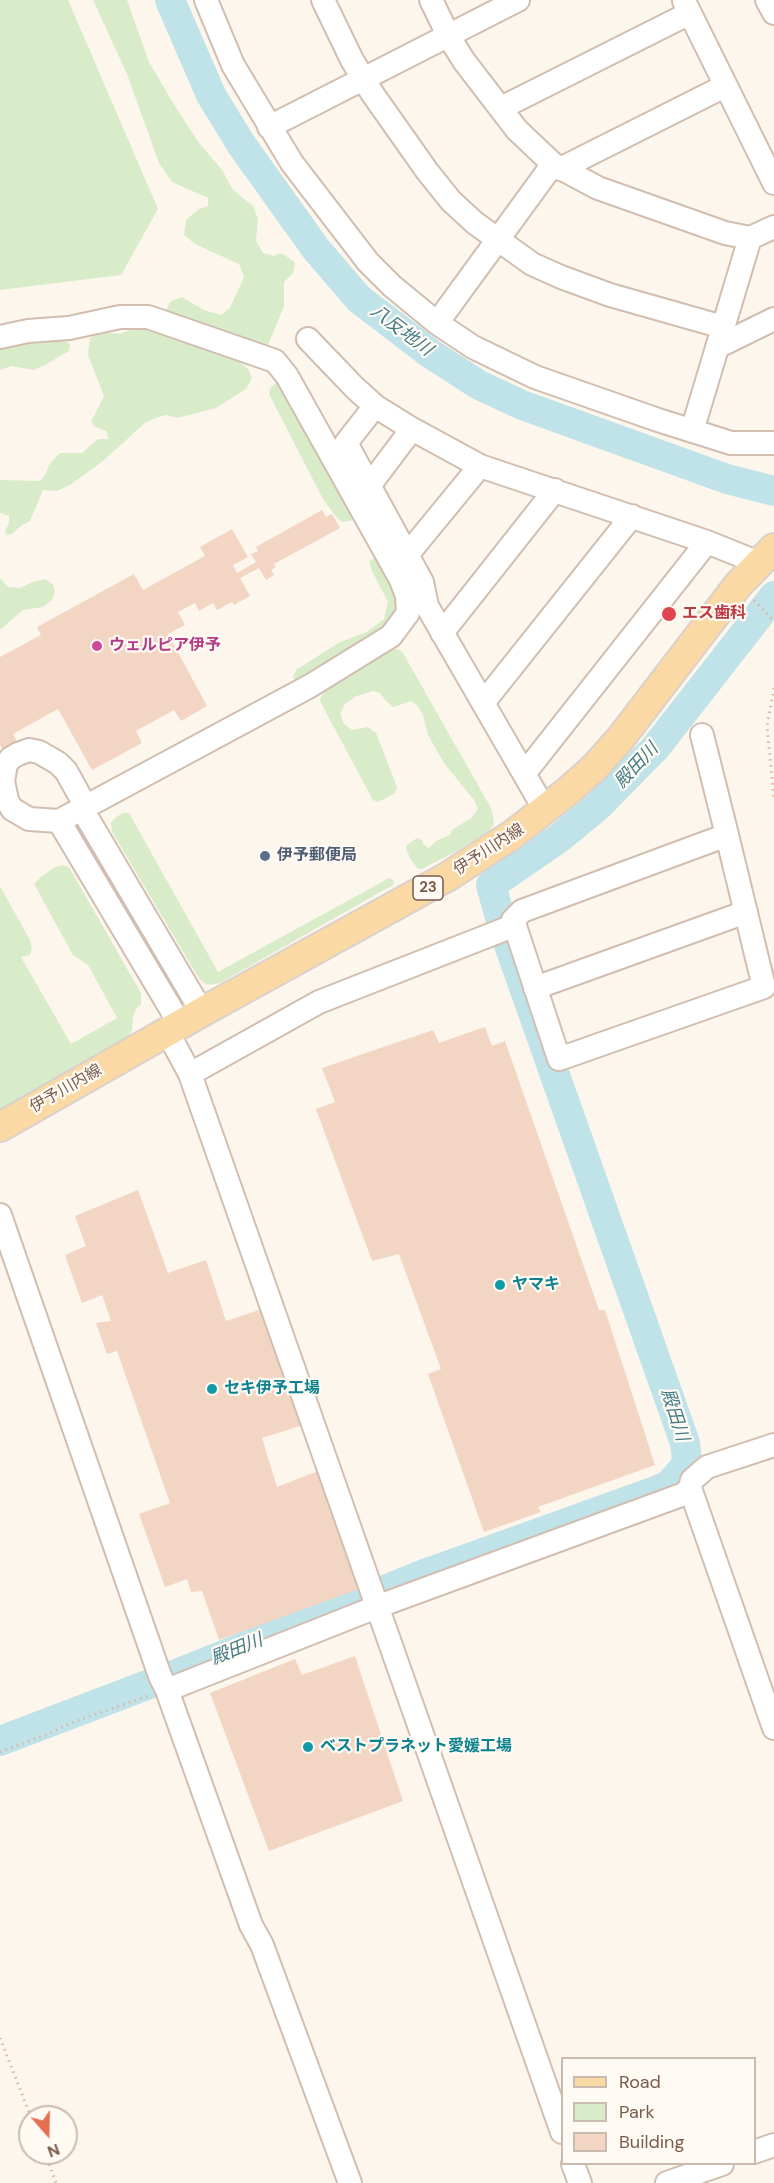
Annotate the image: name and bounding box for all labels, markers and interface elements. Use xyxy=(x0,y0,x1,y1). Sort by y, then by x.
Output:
water label: 八反地川 xyxy=(366,301,436,361)
place label: エス歯科 xyxy=(682,604,746,624)
marker: エス歯科 xyxy=(660,605,678,623)
place label: ウェルピア伊予 xyxy=(109,636,221,656)
marker: ウェルピア伊予 xyxy=(90,639,104,653)
water label: 殿田川 xyxy=(611,739,663,793)
street label: 伊予川内線 xyxy=(450,820,528,880)
place label: 伊予郵便局 xyxy=(277,846,357,866)
marker: 伊予郵便局 xyxy=(258,849,272,863)
road number: 23 xyxy=(413,876,443,900)
street label: 伊予川内線 xyxy=(27,1061,105,1117)
place label: ヤマキ xyxy=(512,1275,560,1295)
marker: ヤマキ xyxy=(493,1278,507,1292)
place label: セキ伊予工場 xyxy=(224,1379,320,1399)
marker: セキ伊予工場 xyxy=(205,1382,219,1396)
water label: 殿田川 xyxy=(655,1386,693,1444)
water label: 殿田川 xyxy=(208,1630,266,1670)
place label: ベストプラネット愛媛工場 xyxy=(320,1737,512,1757)
marker: ベストプラネット愛媛工場 xyxy=(301,1740,315,1754)
legend xyxy=(561,2057,756,2165)
text: Road xyxy=(619,2070,661,2094)
text: Park xyxy=(619,2100,655,2124)
north arrow xyxy=(18,2105,78,2165)
text: Building xyxy=(619,2130,684,2154)
text: N xyxy=(45,2139,63,2162)

